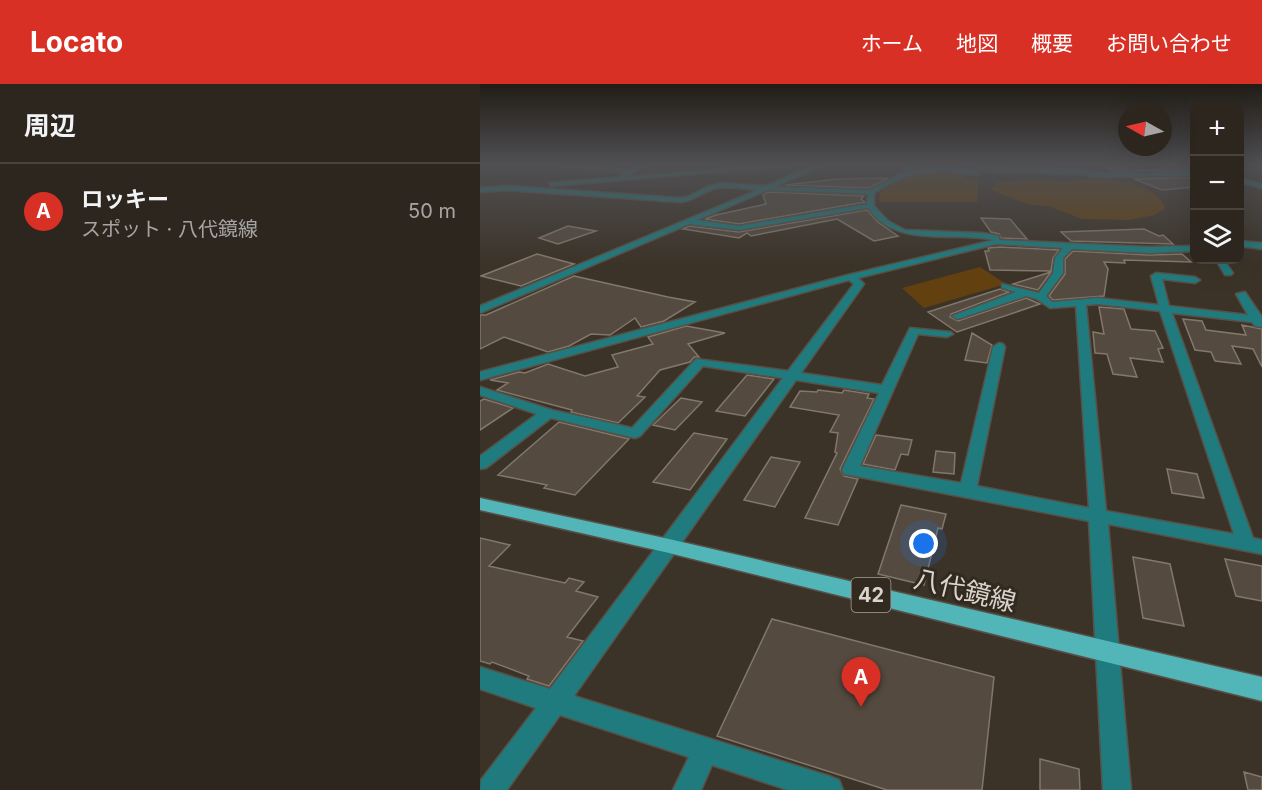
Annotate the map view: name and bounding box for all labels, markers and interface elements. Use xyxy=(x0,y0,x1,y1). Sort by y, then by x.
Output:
text: Locato xyxy=(30,25,123,59)
text: ホーム xyxy=(861,31,923,56)
text: 地図 xyxy=(956,31,998,56)
text: 概要 xyxy=(1031,31,1073,56)
text: お問い合わせ xyxy=(1106,31,1232,56)
north arrow xyxy=(1118,102,1172,156)
map controls xyxy=(1190,102,1244,264)
button: + xyxy=(1190,102,1244,156)
text: 周辺 xyxy=(24,110,76,141)
button: − xyxy=(1190,156,1244,210)
text: ロッキー xyxy=(81,186,169,212)
text: A xyxy=(36,199,51,223)
text: 50 m xyxy=(408,199,456,223)
button: layers xyxy=(1190,210,1244,264)
text: スポット · 八代鏡線 xyxy=(81,217,258,241)
your location xyxy=(909,529,938,558)
street label: 八代鏡線 xyxy=(911,562,1019,618)
road number: 42 xyxy=(852,578,890,612)
pin: A xyxy=(842,658,880,707)

